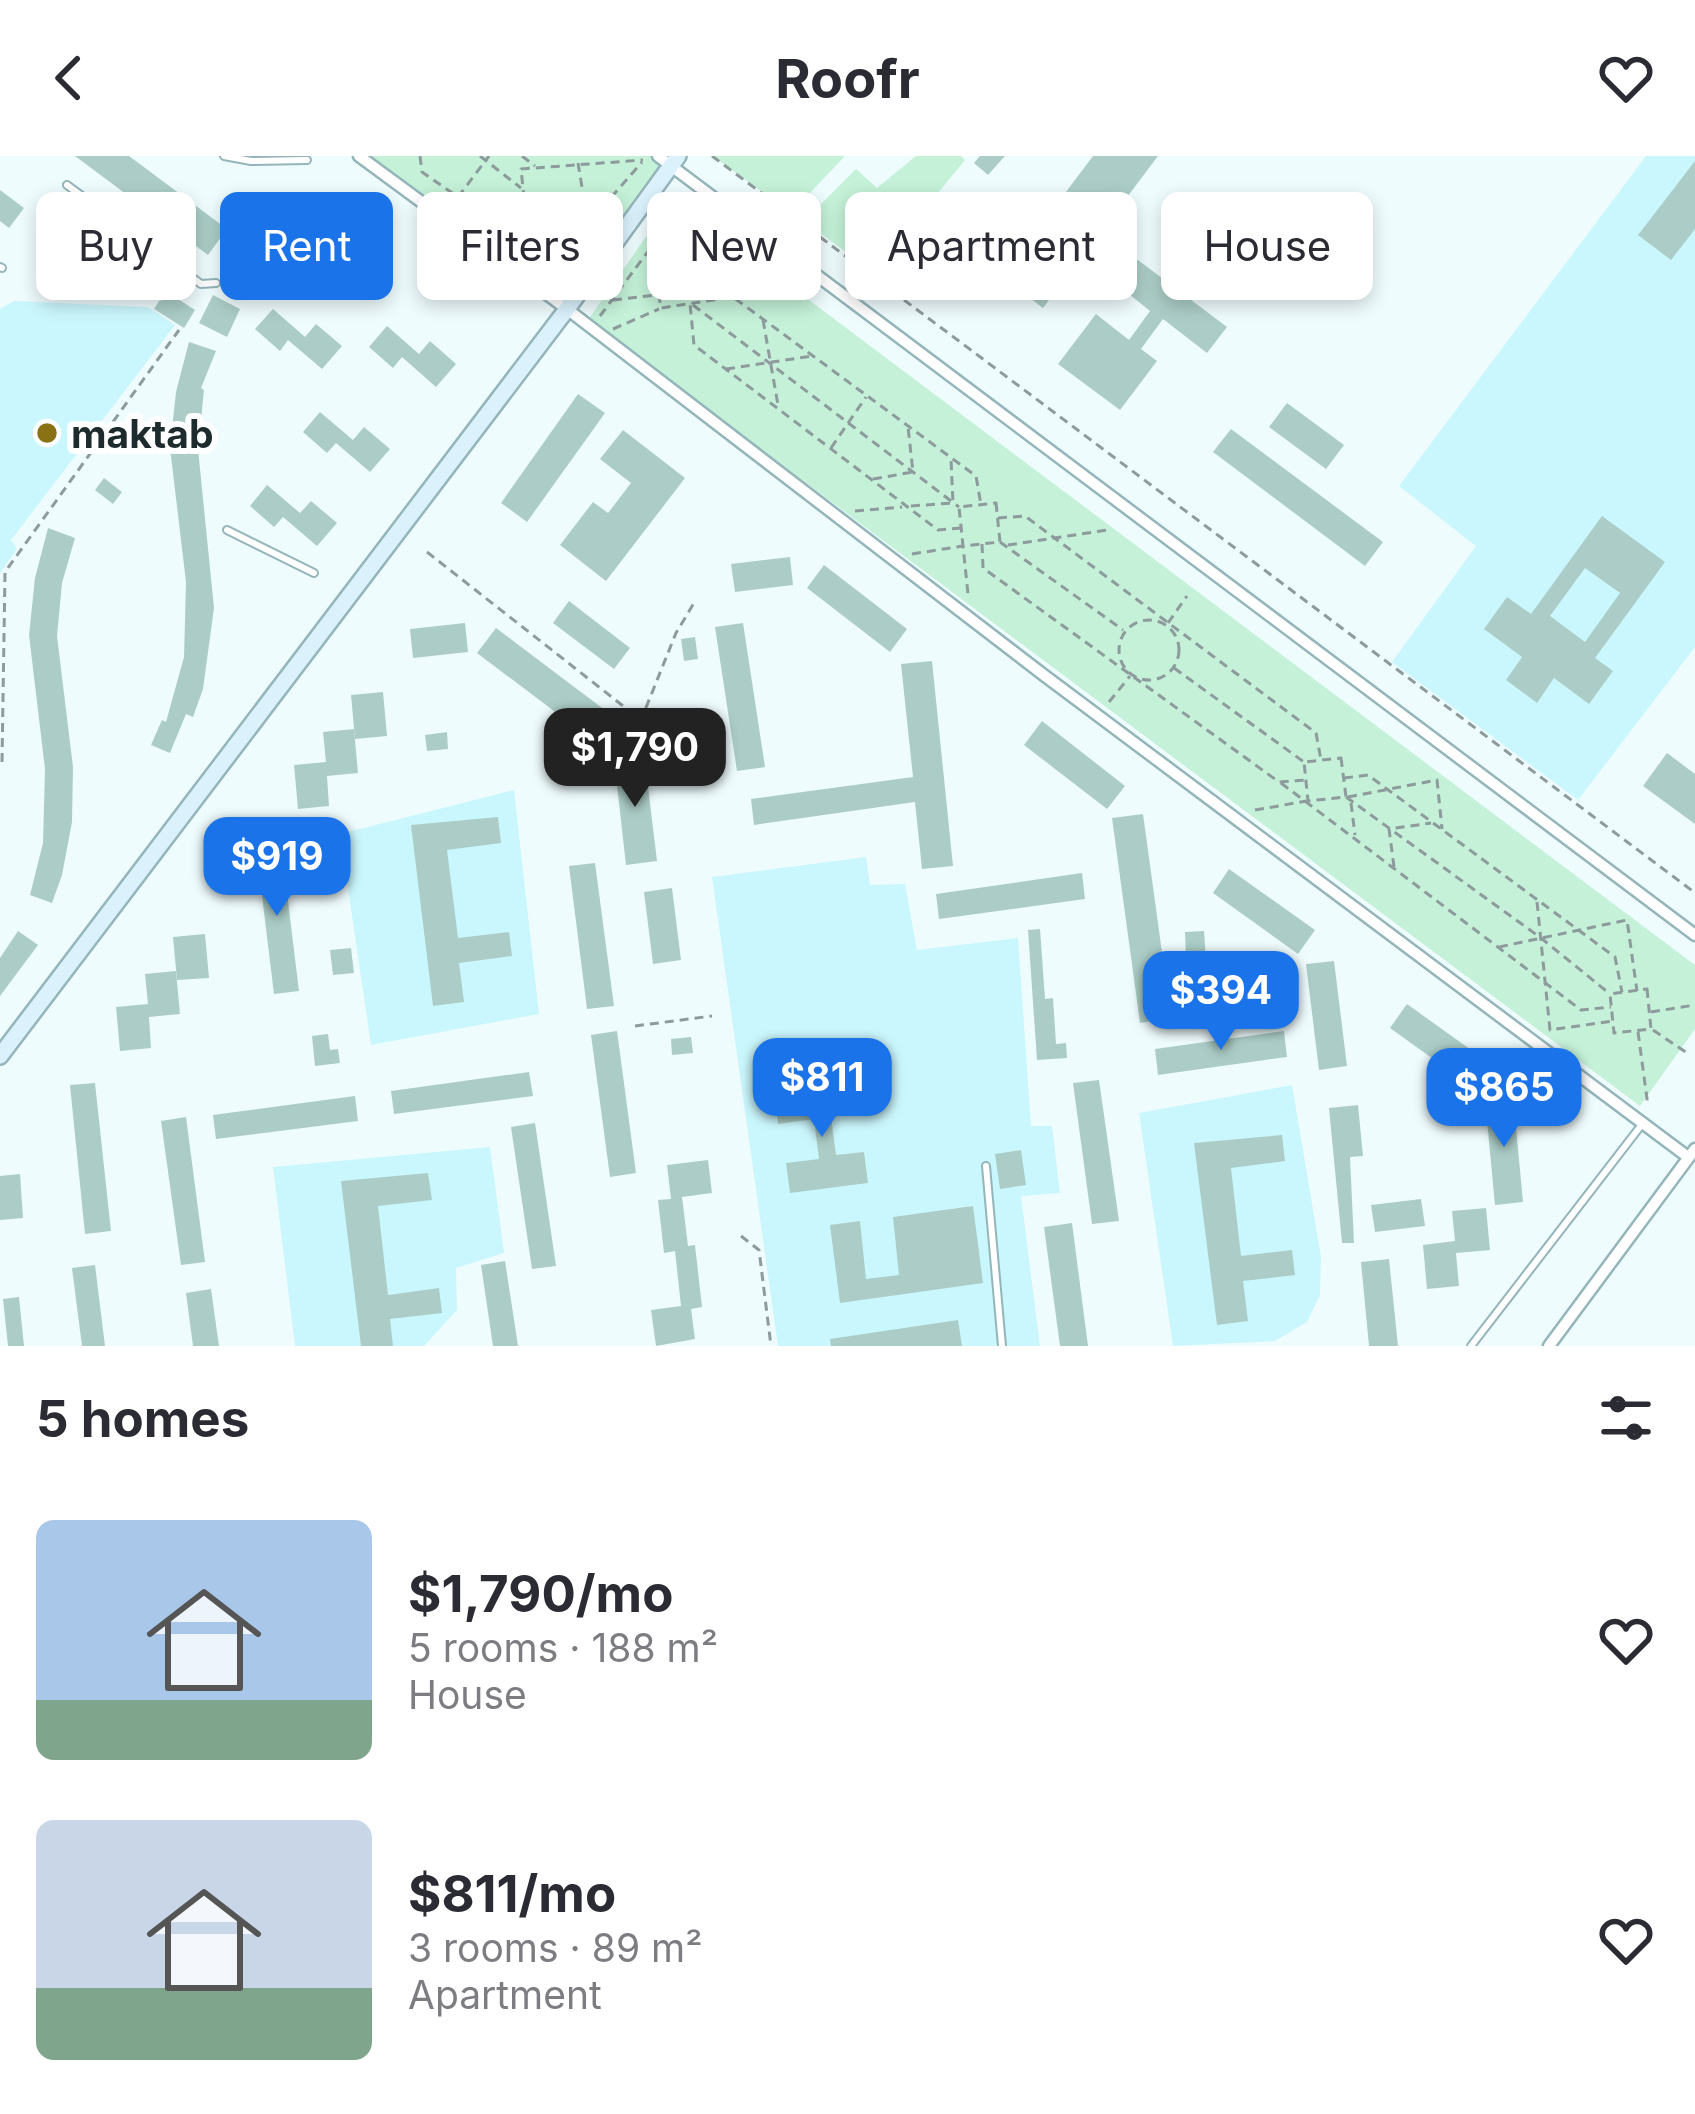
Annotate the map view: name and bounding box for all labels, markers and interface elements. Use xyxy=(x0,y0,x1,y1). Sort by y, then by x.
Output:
icon: back xyxy=(36,45,102,111)
icon: heart xyxy=(1593,45,1659,111)
text: Roofr xyxy=(775,46,920,111)
chip: Buy xyxy=(36,192,196,300)
chip: Rent xyxy=(220,192,393,300)
chip: Filters xyxy=(417,192,623,300)
chip: New xyxy=(647,192,821,300)
chip: Apartment xyxy=(845,192,1137,300)
chip: House xyxy=(1161,192,1373,300)
place label: maktab xyxy=(71,410,214,457)
marker: maktab xyxy=(34,420,60,446)
pin: $1,790 xyxy=(537,708,733,810)
text: $1,790 xyxy=(571,723,699,770)
pin: $919 xyxy=(206,817,348,919)
text: $919 xyxy=(230,832,324,879)
pin: $394 xyxy=(1150,951,1292,1053)
text: $394 xyxy=(1170,966,1272,1013)
pin: $811 xyxy=(751,1038,893,1140)
pin: $865 xyxy=(1433,1048,1575,1150)
text: $811 xyxy=(780,1053,864,1100)
text: $865 xyxy=(1453,1063,1555,1110)
icon: filters xyxy=(1593,1385,1659,1451)
text: 5 homes xyxy=(36,1388,249,1449)
text: $1,790/mo xyxy=(408,1563,673,1624)
icon: home xyxy=(132,1568,276,1712)
icon: heart xyxy=(1593,1607,1659,1673)
text: 5 rooms · 188 m² xyxy=(408,1624,718,1671)
text: House xyxy=(408,1671,527,1718)
text: $811/mo xyxy=(408,1863,616,1924)
icon: home xyxy=(132,1868,276,2012)
icon: heart xyxy=(1593,1907,1659,1973)
text: 3 rooms · 89 m² xyxy=(408,1924,702,1971)
text: Apartment xyxy=(408,1971,602,2018)

